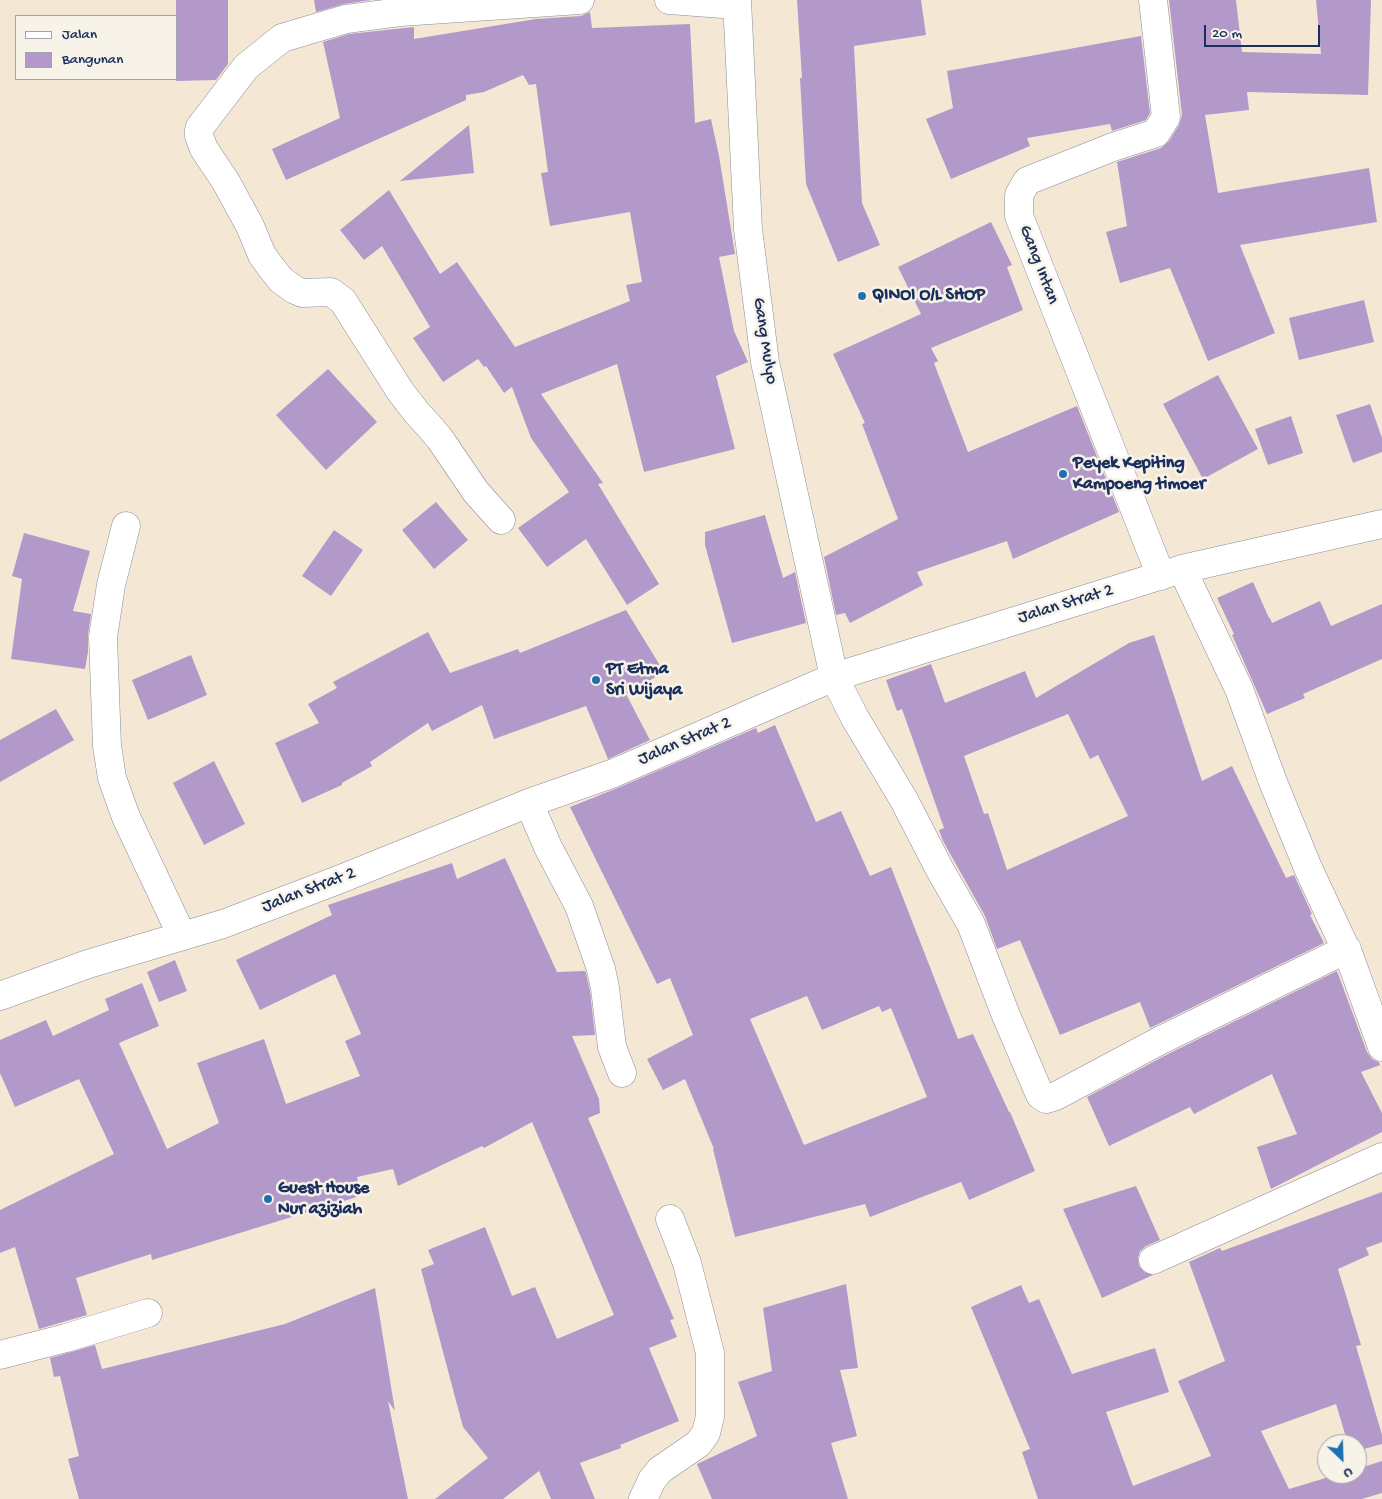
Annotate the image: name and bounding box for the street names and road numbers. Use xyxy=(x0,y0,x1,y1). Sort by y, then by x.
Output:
street label: Gang Intan xyxy=(1013,222,1063,308)
street label: Gang Mulyo xyxy=(746,296,782,386)
street label: Jalan Strat 2 xyxy=(1016,580,1116,630)
street label: Jalan Strat 2 xyxy=(635,713,735,771)
street label: Jalan Strat 2 xyxy=(259,863,359,919)

